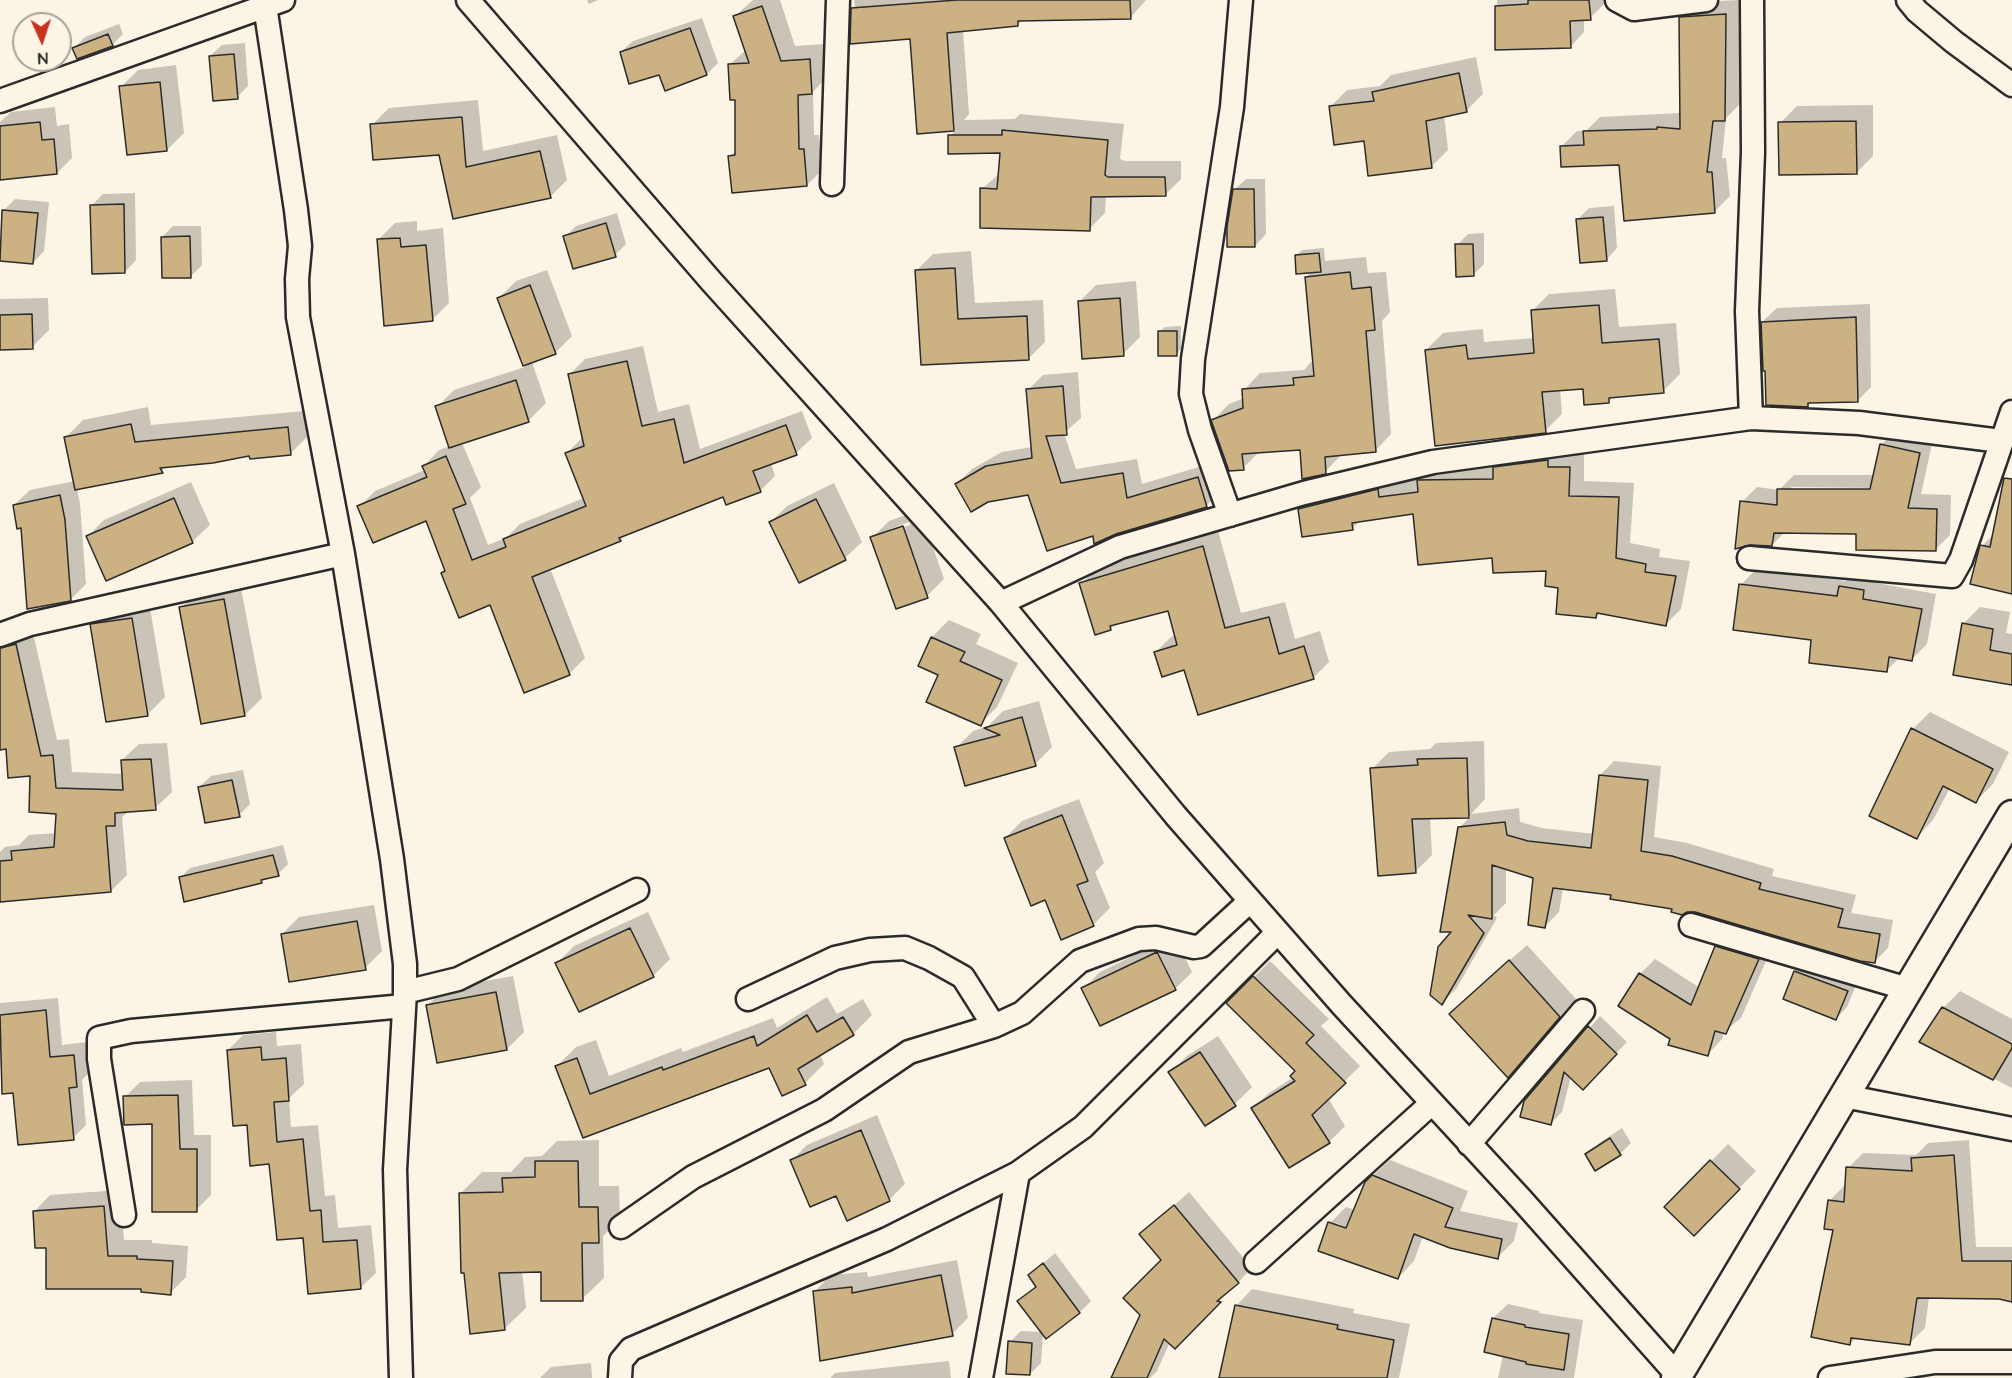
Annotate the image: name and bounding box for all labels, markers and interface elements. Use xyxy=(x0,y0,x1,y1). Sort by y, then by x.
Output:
north arrow xyxy=(12,12,72,72)
text: N xyxy=(37,47,48,69)

